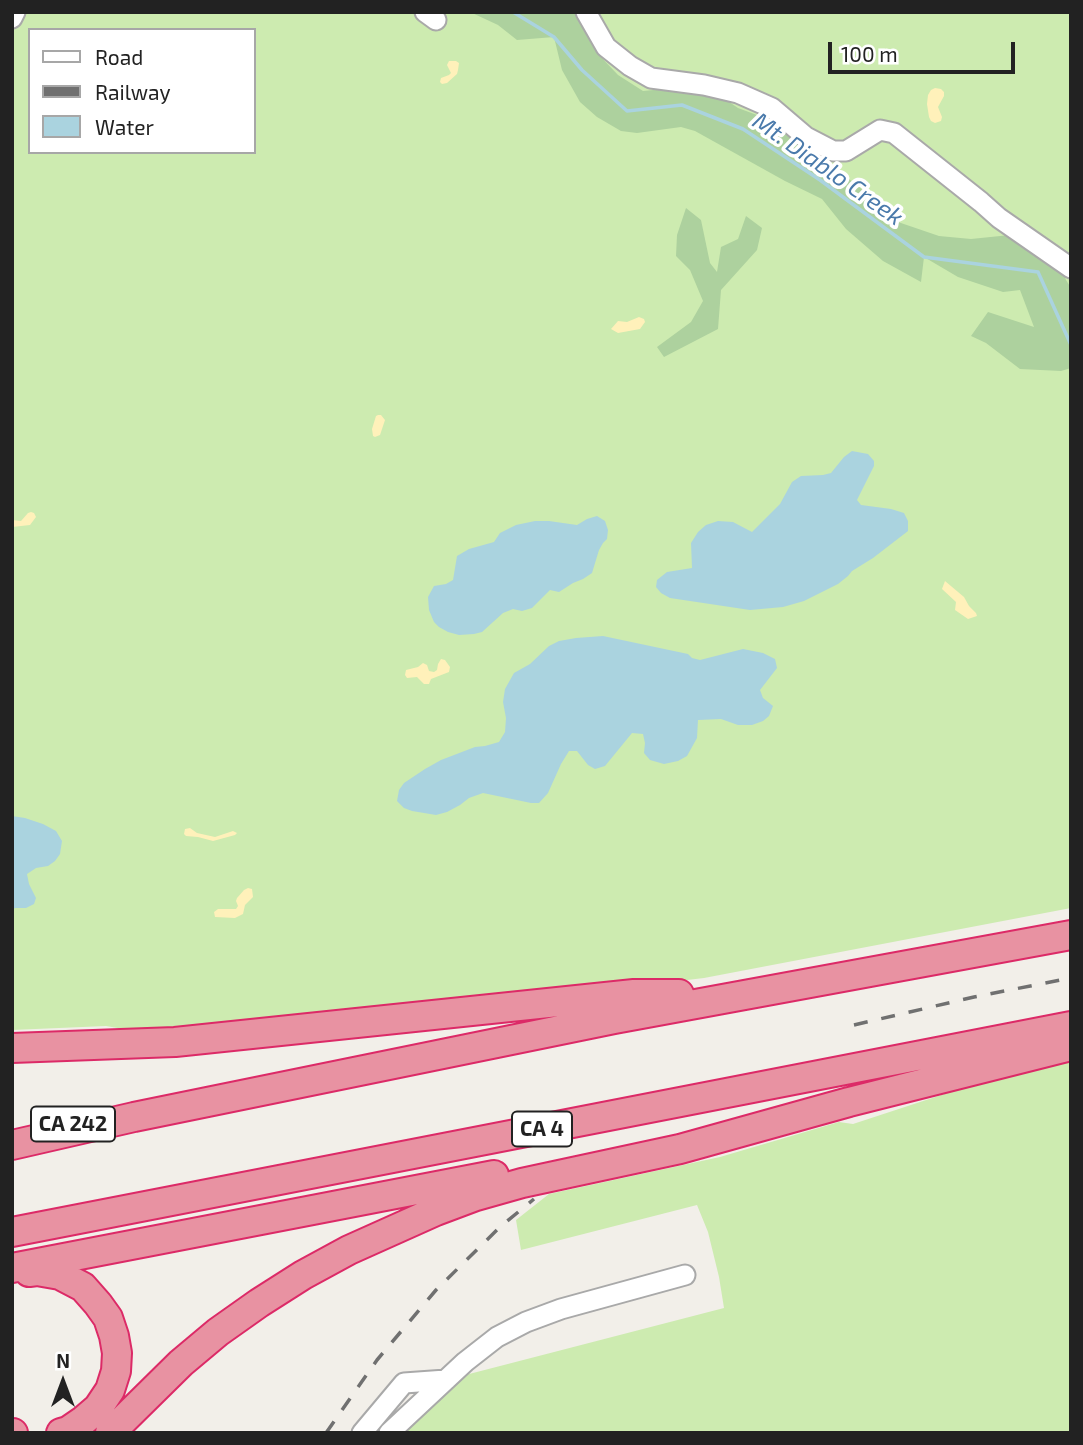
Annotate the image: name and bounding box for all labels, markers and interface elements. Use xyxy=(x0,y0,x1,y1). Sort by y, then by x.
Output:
legend xyxy=(28,28,256,154)
scale bar xyxy=(831,28,1018,72)
text: 100 m xyxy=(841,41,898,66)
text: Road xyxy=(95,44,143,69)
text: Railway xyxy=(95,79,171,104)
water label: Mt. Diablo Creek xyxy=(747,106,909,232)
text: Water xyxy=(95,114,154,139)
road number: CA 242 xyxy=(31,1106,115,1142)
road number: CA 4 xyxy=(512,1112,572,1146)
north arrow xyxy=(28,1347,98,1417)
text: N xyxy=(56,1349,70,1372)

